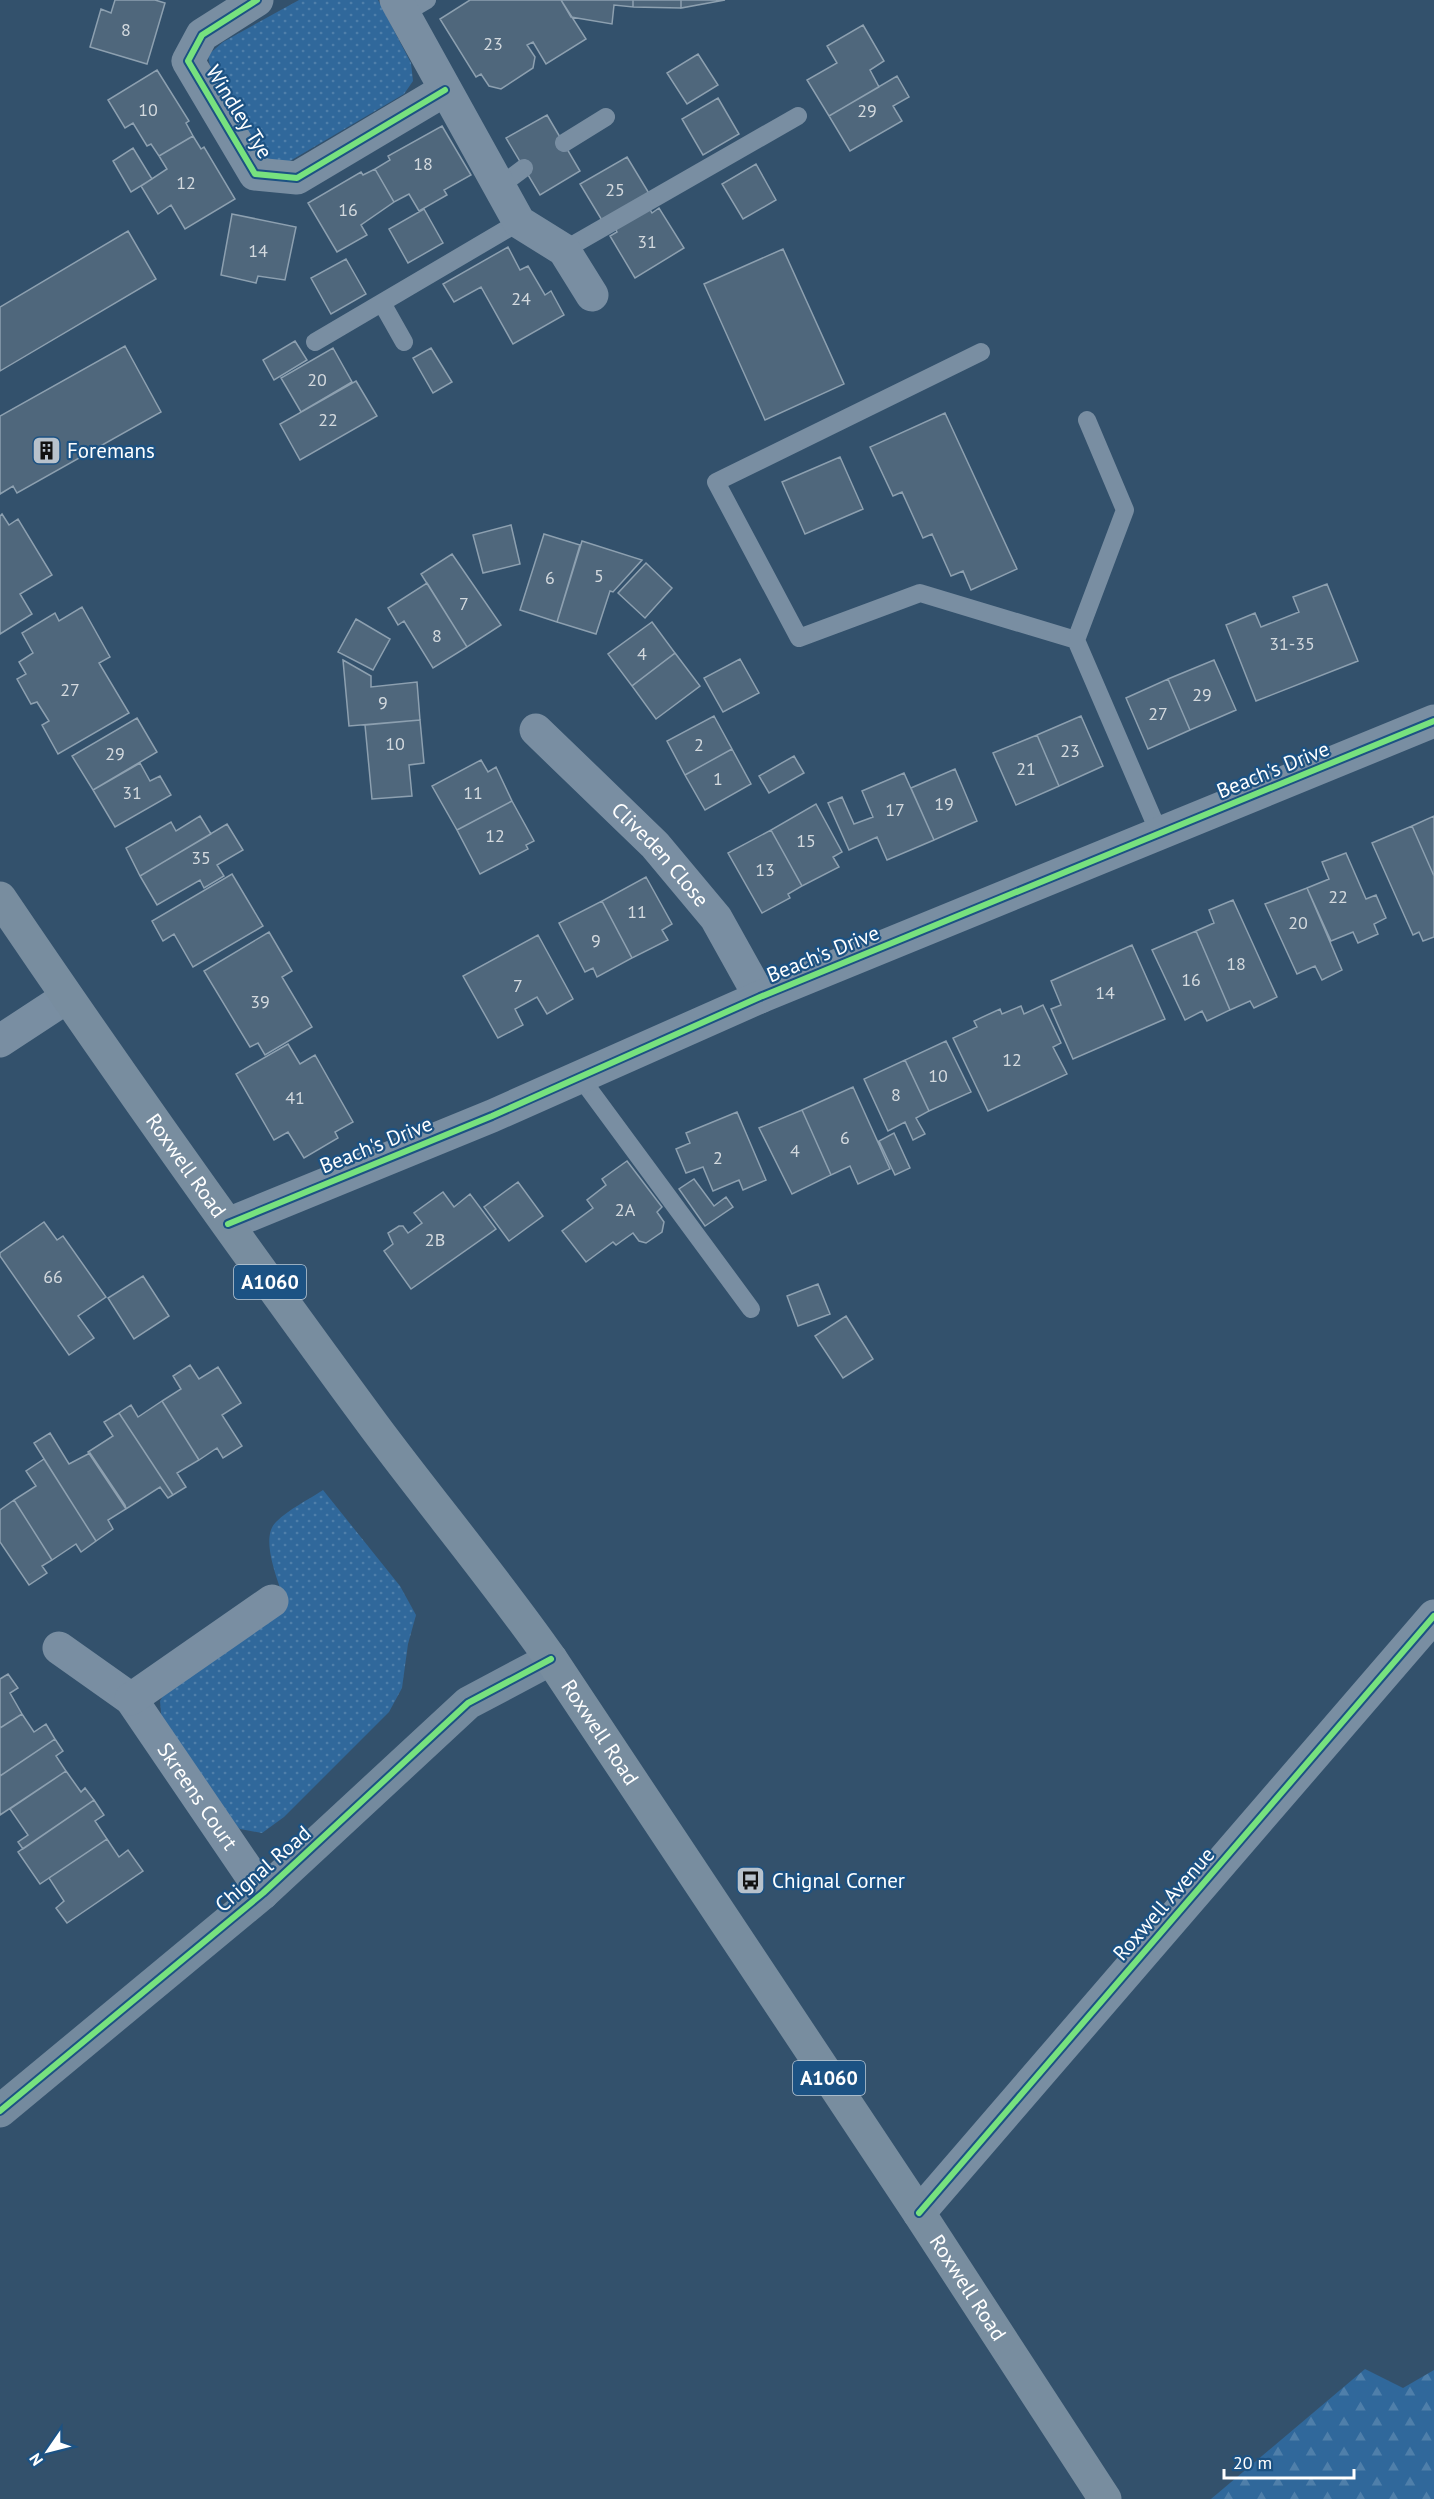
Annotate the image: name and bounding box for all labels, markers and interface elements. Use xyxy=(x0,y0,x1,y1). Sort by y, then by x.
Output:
house number: 8 xyxy=(121,18,131,41)
house number: 23 xyxy=(483,32,503,55)
street label: Windley Tye xyxy=(200,60,279,164)
house number: 10 xyxy=(138,98,158,121)
house number: 29 xyxy=(857,99,877,122)
house number: 18 xyxy=(413,152,433,175)
house number: 12 xyxy=(176,171,196,194)
house number: 25 xyxy=(605,178,625,201)
house number: 16 xyxy=(338,198,358,221)
house number: 31 xyxy=(637,230,657,253)
house number: 14 xyxy=(248,239,268,262)
house number: 24 xyxy=(511,287,531,310)
house number: 20 xyxy=(307,368,327,391)
house number: 22 xyxy=(318,408,338,431)
building icon: Foremans xyxy=(30,435,62,467)
place label: Foremans xyxy=(67,437,155,464)
house number: 5 xyxy=(594,564,604,587)
house number: 6 xyxy=(545,566,555,589)
house number: 7 xyxy=(459,592,469,615)
house number: 8 xyxy=(432,624,442,647)
house number: 31-35 xyxy=(1269,632,1315,655)
house number: 4 xyxy=(637,642,647,665)
house number: 27 xyxy=(60,678,80,701)
house number: 29 xyxy=(1192,683,1212,706)
house number: 9 xyxy=(378,691,388,714)
house number: 27 xyxy=(1148,702,1168,725)
house number: 10 xyxy=(385,732,405,755)
house number: 2 xyxy=(694,733,704,756)
street label: Beach's Drive xyxy=(1213,735,1333,804)
house number: 23 xyxy=(1060,739,1080,762)
house number: 29 xyxy=(105,742,125,765)
house number: 21 xyxy=(1016,757,1036,780)
house number: 1 xyxy=(713,767,723,790)
house number: 31 xyxy=(122,781,142,804)
house number: 11 xyxy=(463,781,483,804)
house number: 19 xyxy=(934,792,954,815)
street label: Cliveden Close xyxy=(606,796,715,912)
house number: 17 xyxy=(885,798,905,821)
house number: 12 xyxy=(485,824,505,847)
house number: 15 xyxy=(796,829,816,852)
house number: 35 xyxy=(191,846,211,869)
house number: 13 xyxy=(755,858,775,881)
house number: 22 xyxy=(1328,885,1348,908)
house number: 11 xyxy=(627,900,647,923)
house number: 20 xyxy=(1288,911,1308,934)
street label: Beach's Drive xyxy=(763,919,883,988)
house number: 9 xyxy=(591,929,601,952)
house number: 18 xyxy=(1226,952,1246,975)
house number: 16 xyxy=(1181,968,1201,991)
house number: 7 xyxy=(513,974,523,997)
house number: 14 xyxy=(1095,981,1115,1004)
house number: 39 xyxy=(250,990,270,1013)
house number: 12 xyxy=(1002,1048,1022,1071)
house number: 10 xyxy=(928,1064,948,1087)
house number: 8 xyxy=(891,1083,901,1106)
house number: 41 xyxy=(285,1086,305,1109)
street label: Roxwell Road xyxy=(140,1108,232,1223)
street label: Beach's Drive xyxy=(316,1110,436,1179)
house number: 6 xyxy=(840,1126,850,1149)
house number: 4 xyxy=(790,1139,800,1162)
house number: 2 xyxy=(713,1146,723,1169)
house number: 2A xyxy=(615,1198,636,1221)
house number: 2B xyxy=(425,1228,445,1251)
house number: 66 xyxy=(43,1265,63,1288)
road number: A1060 xyxy=(234,1265,306,1299)
street label: Roxwell Road xyxy=(555,1674,645,1790)
street label: Skreens Court xyxy=(152,1737,244,1855)
street label: Chignal Road xyxy=(209,1820,316,1918)
street label: Roxwell Avenue xyxy=(1107,1841,1220,1966)
bus stop icon: Chignal Corner xyxy=(735,1865,767,1897)
place label: Chignal Corner xyxy=(772,1867,905,1894)
road number: A1060 xyxy=(793,2061,865,2095)
street label: Roxwell Road xyxy=(924,2229,1012,2346)
north arrow xyxy=(18,2421,78,2481)
scale bar xyxy=(1224,2442,1354,2480)
text: N xyxy=(25,2450,47,2470)
text: 20 m xyxy=(1233,2451,1272,2474)

